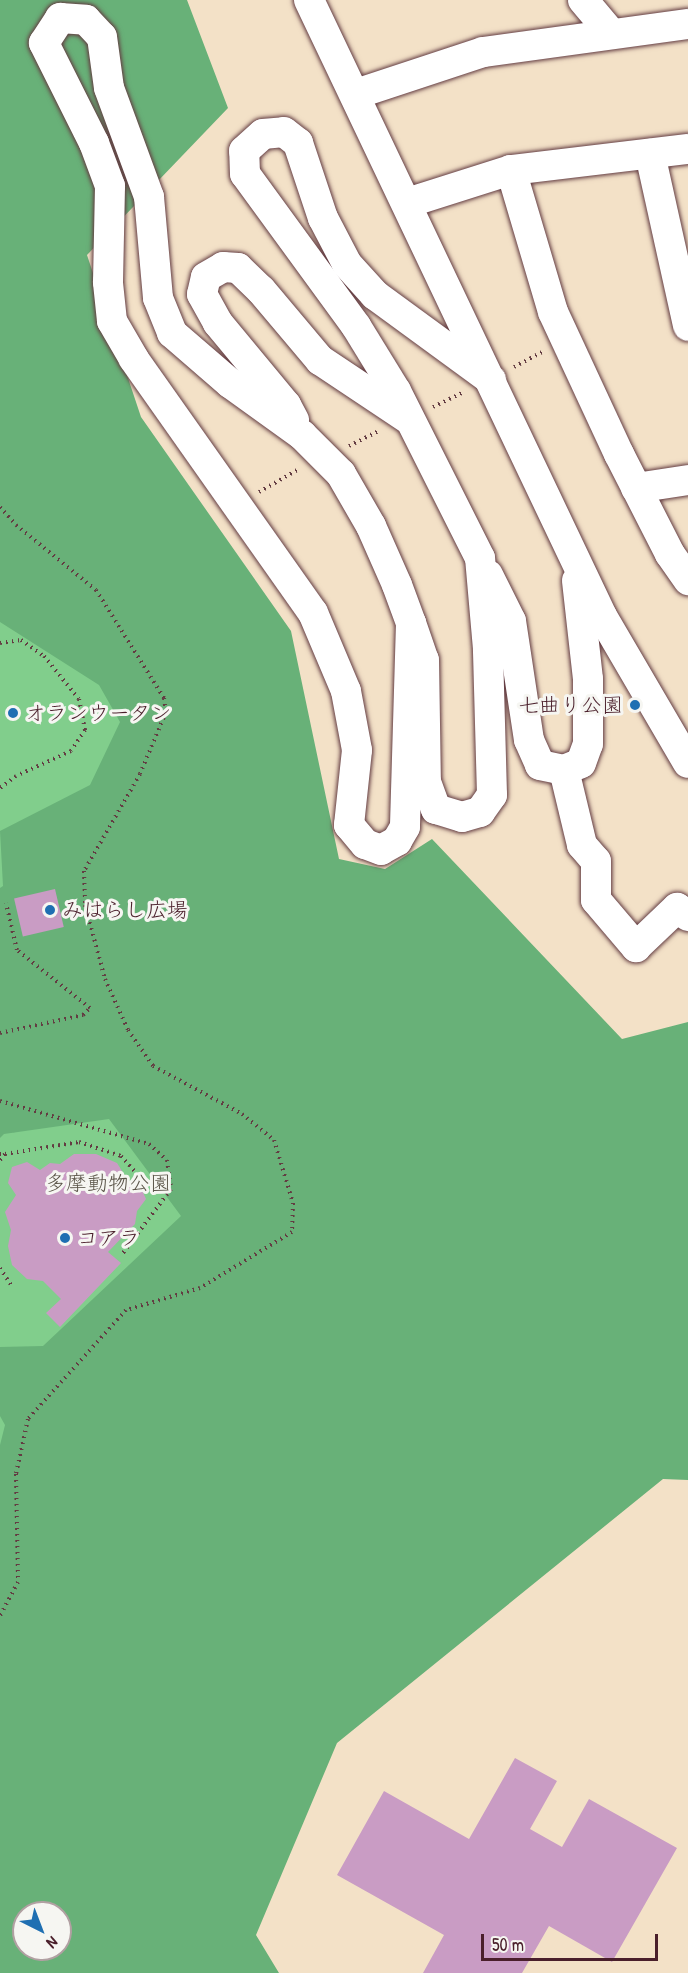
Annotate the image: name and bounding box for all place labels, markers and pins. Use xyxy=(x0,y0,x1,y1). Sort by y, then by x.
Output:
place label: 七曲り公園 xyxy=(518,692,623,718)
marker: 七曲り公園 xyxy=(628,698,642,712)
place label: オランウータン xyxy=(25,700,172,726)
marker: オランウータン xyxy=(6,706,20,720)
place label: みはらし広場 xyxy=(62,897,188,923)
marker: みはらし広場 xyxy=(43,903,57,917)
place label: コアラ xyxy=(77,1225,140,1251)
marker: コアラ xyxy=(58,1231,72,1245)

